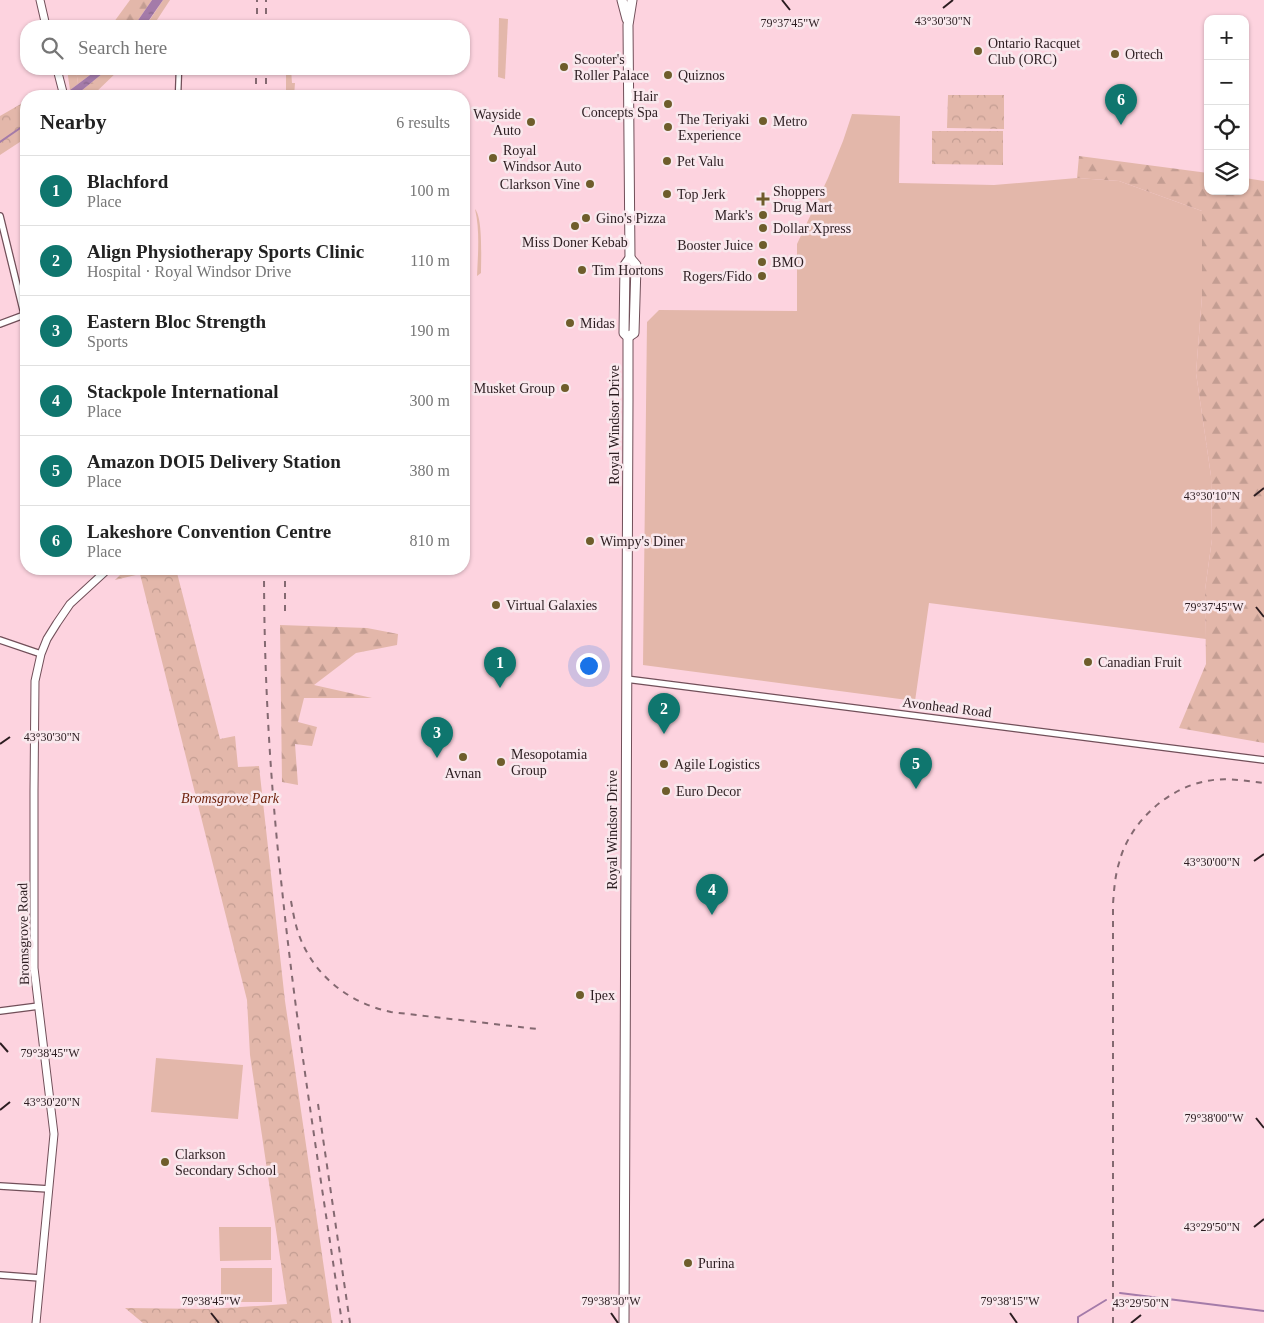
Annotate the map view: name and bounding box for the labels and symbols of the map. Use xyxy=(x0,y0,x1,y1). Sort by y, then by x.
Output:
text: 43°30'30"N xyxy=(915,14,972,28)
text: 79°37'45"W xyxy=(760,16,820,30)
place label: Ontario Racquet Club (ORC) xyxy=(988,36,1080,68)
marker: Ontario Racquet Club (ORC) xyxy=(972,45,984,57)
place label: Ortech xyxy=(1125,47,1163,62)
marker: Ortech xyxy=(1109,48,1121,60)
place label: Scooter's Roller Palace xyxy=(574,52,649,83)
marker: Scooter's Roller Palace xyxy=(558,61,570,73)
place label: Quiznos xyxy=(678,68,725,83)
marker: Quiznos xyxy=(662,69,674,81)
pin: 6 xyxy=(1105,84,1137,125)
place label: Hair Concepts Spa xyxy=(581,89,659,120)
marker: Hair Concepts Spa xyxy=(662,98,674,110)
place label: Wayside Auto xyxy=(473,107,521,138)
place label: The Teriyaki Experience xyxy=(678,112,750,143)
place label: Metro xyxy=(773,114,807,129)
marker: Metro xyxy=(757,115,769,127)
marker: Wayside Auto xyxy=(525,116,537,128)
marker: The Teriyaki Experience xyxy=(662,121,674,133)
place label: Royal Windsor Auto xyxy=(503,143,581,174)
marker: Royal Windsor Auto xyxy=(487,152,499,164)
place label: Pet Valu xyxy=(677,154,724,169)
marker: Pet Valu xyxy=(661,155,673,167)
place label: Clarkson Vine xyxy=(500,177,580,192)
marker: Clarkson Vine xyxy=(584,178,596,190)
place label: Shoppers Drug Mart xyxy=(773,184,833,215)
place label: Top Jerk xyxy=(677,187,725,202)
marker: Top Jerk xyxy=(661,188,673,200)
marker: Shoppers Drug Mart xyxy=(757,193,769,205)
place label: Mark's xyxy=(715,208,753,223)
marker: Mark's xyxy=(757,209,769,221)
place label: Gino's Pizza xyxy=(596,211,667,226)
marker: Gino's Pizza xyxy=(580,212,592,224)
marker: Miss Doner Kebab xyxy=(569,220,581,232)
place label: Dollar Xpress xyxy=(773,221,851,236)
marker: Dollar Xpress xyxy=(757,222,769,234)
place label: Miss Doner Kebab xyxy=(522,235,628,250)
place label: Booster Juice xyxy=(677,238,753,253)
marker: Booster Juice xyxy=(757,239,769,251)
place label: BMO xyxy=(772,255,804,270)
marker: BMO xyxy=(756,256,768,268)
place label: Tim Hortons xyxy=(592,263,663,278)
marker: Tim Hortons xyxy=(576,264,588,276)
place label: Rogers/Fido xyxy=(683,269,752,284)
marker: Rogers/Fido xyxy=(756,270,768,282)
place label: Midas xyxy=(580,316,615,331)
marker: Midas xyxy=(564,317,576,329)
street label: Royal Windsor Drive xyxy=(607,365,622,485)
place label: Musket Group xyxy=(474,381,555,396)
marker: Musket Group xyxy=(559,382,571,394)
text: 43°30'10"N xyxy=(1184,489,1241,503)
place label: Wimpy's Diner xyxy=(600,534,685,549)
marker: Wimpy's Diner xyxy=(584,535,596,547)
place label: Virtual Galaxies xyxy=(506,598,597,613)
marker: Virtual Galaxies xyxy=(490,599,502,611)
text: 79°37'45"W xyxy=(1184,600,1244,614)
pin: 1 xyxy=(484,647,516,688)
your location xyxy=(576,653,602,679)
place label: Canadian Fruit xyxy=(1098,655,1182,670)
marker: Canadian Fruit xyxy=(1082,656,1094,668)
pin: 2 xyxy=(648,693,680,734)
street label: Avonhead Road xyxy=(902,695,992,720)
pin: 3 xyxy=(421,717,453,758)
text: 43°30'30"N xyxy=(24,730,81,744)
place label: Mesopotamia Group xyxy=(511,747,588,778)
pin: 5 xyxy=(900,748,932,789)
marker: Avnan xyxy=(457,751,469,763)
marker: Mesopotamia Group xyxy=(495,756,507,768)
place label: Agile Logistics xyxy=(674,757,760,772)
marker: Agile Logistics xyxy=(658,758,670,770)
place label: Avnan xyxy=(445,766,481,781)
street label: Royal Windsor Drive xyxy=(605,770,620,890)
place label: Euro Decor xyxy=(676,784,741,799)
marker: Euro Decor xyxy=(660,785,672,797)
park label: Bromsgrove Park xyxy=(181,791,280,806)
text: 43°30'00"N xyxy=(1184,855,1241,869)
pin: 4 xyxy=(696,874,728,915)
street label: Bromsgrove Road xyxy=(15,883,32,985)
place label: Ipex xyxy=(590,988,615,1003)
marker: Ipex xyxy=(574,989,586,1001)
text: 79°38'45"W xyxy=(20,1046,80,1060)
text: 43°30'20"N xyxy=(24,1095,81,1109)
text: 79°38'00"W xyxy=(1184,1111,1244,1125)
place label: Clarkson Secondary School xyxy=(175,1147,277,1178)
marker: Clarkson Secondary School xyxy=(159,1156,171,1168)
text: 43°29'50"N xyxy=(1184,1220,1241,1234)
place label: Purina xyxy=(698,1256,735,1271)
marker: Purina xyxy=(682,1257,694,1269)
text: 79°38'45"W xyxy=(181,1294,241,1308)
text: 79°38'30"W xyxy=(581,1294,641,1308)
text: 79°38'15"W xyxy=(980,1294,1040,1308)
text: 43°29'50"N xyxy=(1113,1296,1170,1310)

